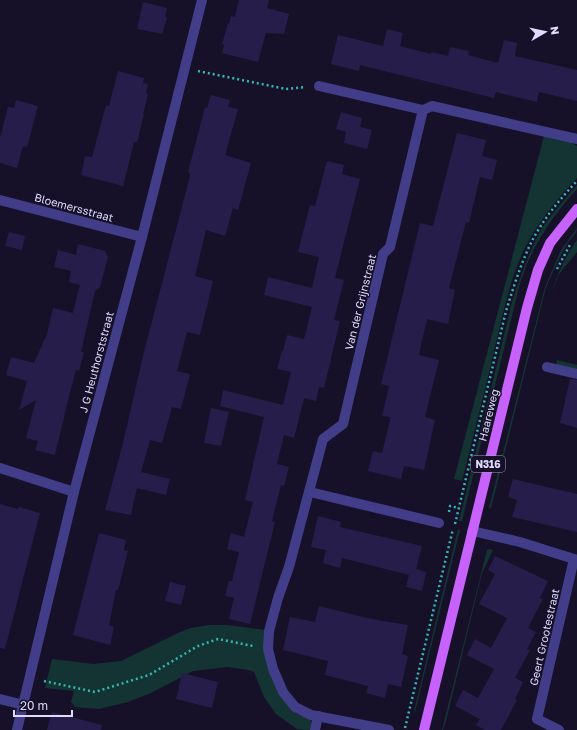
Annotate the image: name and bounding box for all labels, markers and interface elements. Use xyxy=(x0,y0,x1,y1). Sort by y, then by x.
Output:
north arrow xyxy=(525,12,565,52)
text: N xyxy=(548,25,562,36)
street label: Bloemersstraat xyxy=(33,190,115,224)
street label: Van der Grijnstraat xyxy=(342,253,378,351)
street label: J G Heuthorststraat xyxy=(76,310,116,414)
street label: Haareweg xyxy=(475,388,501,442)
road number: N316 xyxy=(471,456,505,472)
street label: Geert Grootestraat xyxy=(527,587,561,687)
scale bar xyxy=(14,692,72,718)
text: 20 m xyxy=(20,698,48,713)

